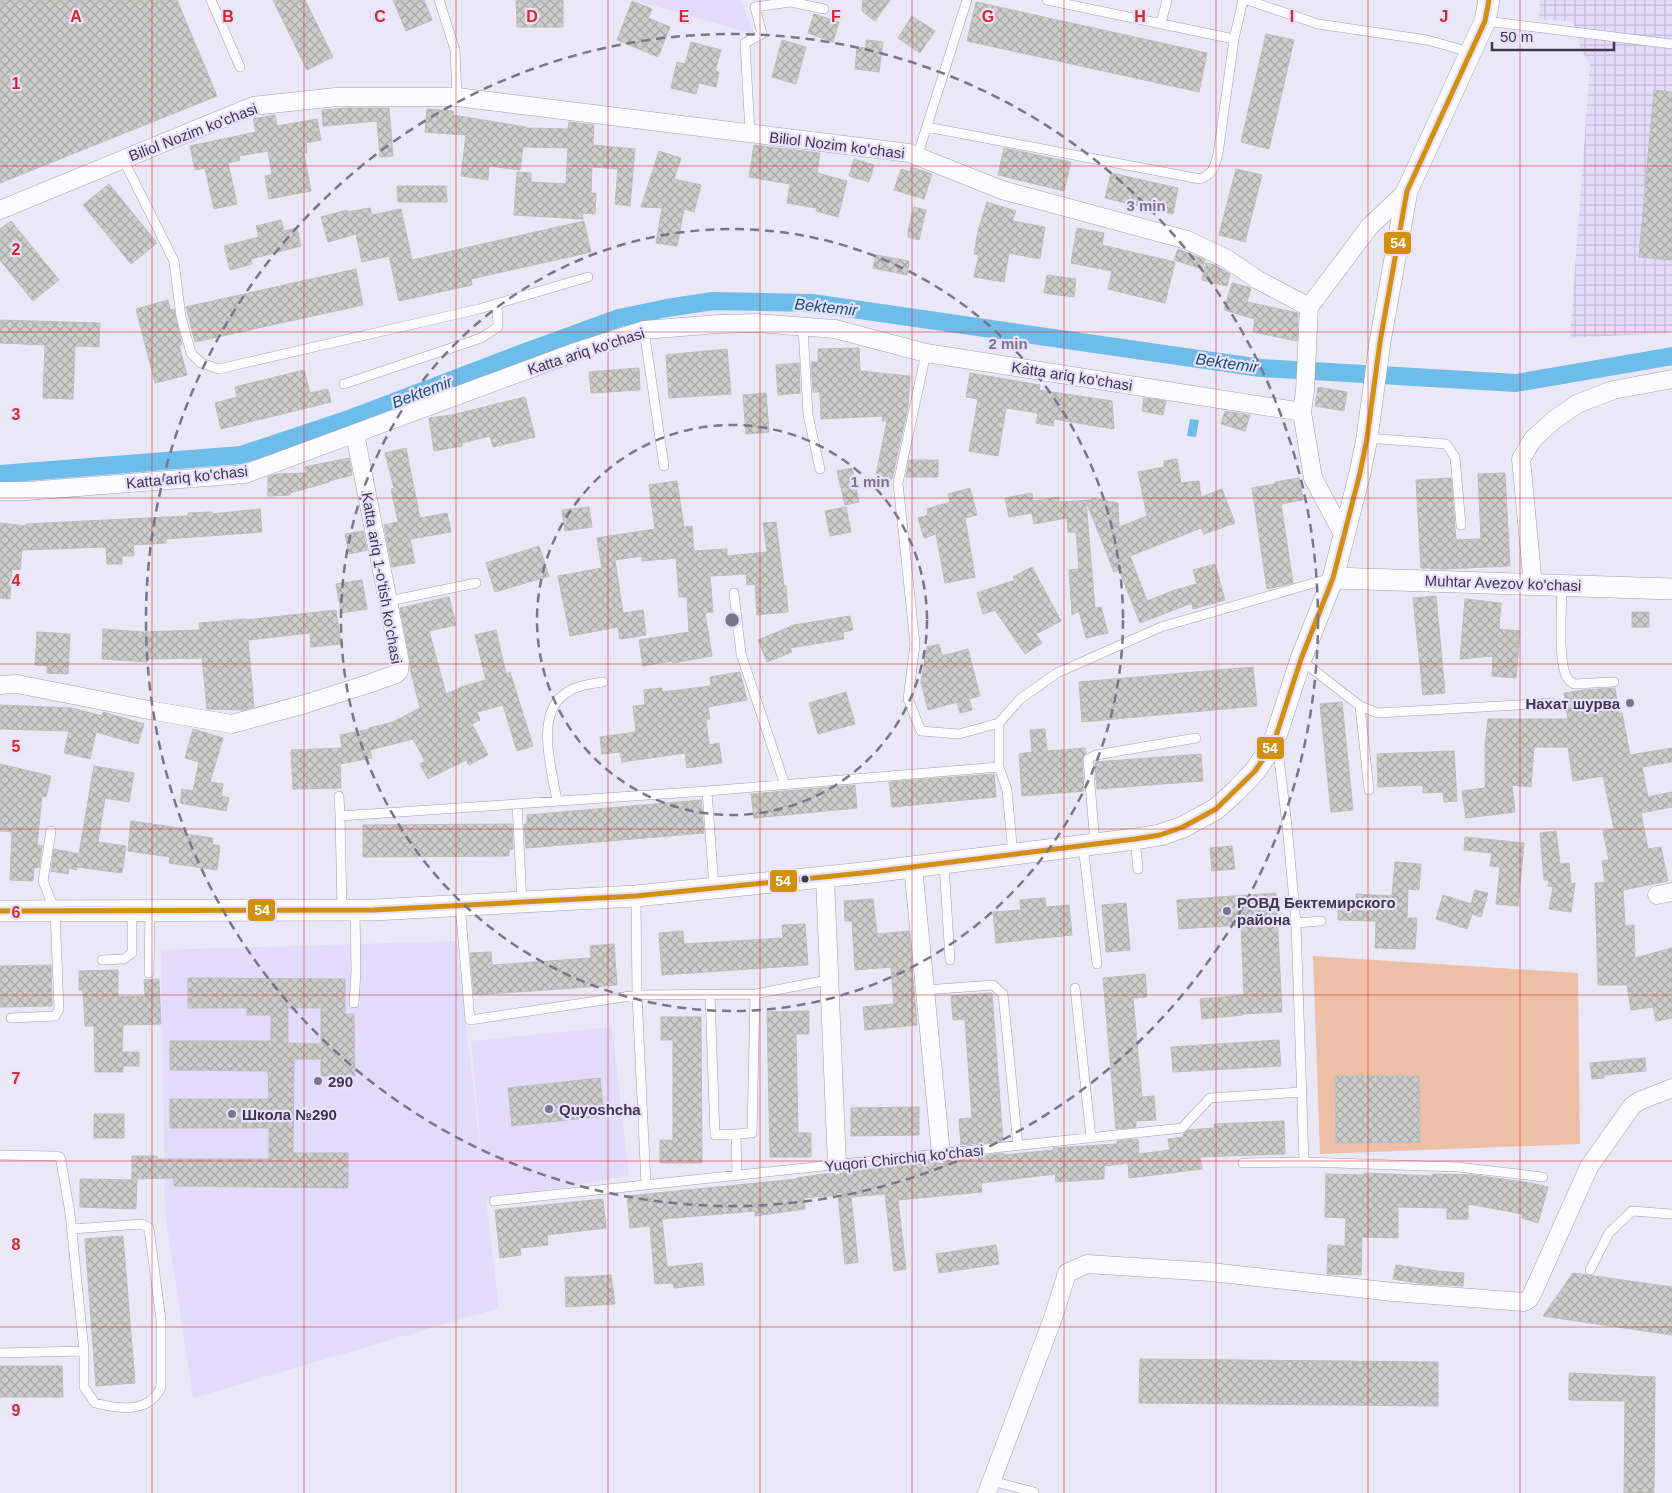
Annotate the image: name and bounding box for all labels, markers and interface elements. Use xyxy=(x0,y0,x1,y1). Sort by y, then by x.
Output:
text: A xyxy=(70,8,82,25)
text: B xyxy=(222,8,234,25)
text: C xyxy=(374,8,386,25)
text: D xyxy=(526,8,538,25)
text: E xyxy=(679,8,690,25)
text: F xyxy=(831,8,841,25)
text: G xyxy=(982,8,994,25)
text: H xyxy=(1134,8,1146,25)
text: I xyxy=(1290,8,1294,25)
text: J xyxy=(1440,8,1448,25)
scale bar xyxy=(1492,20,1614,52)
text: 50 m xyxy=(1500,28,1533,45)
text: 1 xyxy=(12,75,21,92)
street label: Biliol Nozim ko'chasi xyxy=(126,100,260,164)
street label: Biliol Nozim ko'chasi xyxy=(768,128,906,162)
text: 3 min xyxy=(1126,197,1166,214)
line badge: 54 xyxy=(1383,231,1412,255)
text: 54 xyxy=(1390,235,1406,251)
text: 2 xyxy=(12,241,21,258)
water label: Bektemir xyxy=(794,295,859,319)
street label: Katta ariq ko'chasi xyxy=(525,324,647,378)
text: 2 min xyxy=(988,335,1028,352)
water label: Bektemir xyxy=(1195,350,1260,376)
street label: Katta ariq ko'chasi xyxy=(1010,358,1134,394)
water label: Bektemir xyxy=(389,373,455,411)
text: 3 xyxy=(12,406,21,423)
street label: Katta ariq ko'chasi xyxy=(125,462,249,492)
text: 1 min xyxy=(850,473,890,490)
street label: Katta ariq 1-o'tish ko'chasi xyxy=(359,491,405,665)
text: 4 xyxy=(12,572,21,589)
street label: Muhtar Avezov ko'chasi xyxy=(1424,572,1582,594)
centre of rings xyxy=(723,611,741,629)
place label: Нахат шурва xyxy=(1525,695,1621,712)
marker: Нахат шурва xyxy=(1624,697,1636,709)
line badge: 54 xyxy=(1256,736,1285,760)
text: 5 xyxy=(12,738,21,755)
text: 54 xyxy=(1262,740,1278,756)
line badge: 54 xyxy=(769,869,798,893)
text: 54 xyxy=(775,873,791,889)
unlabelled marker xyxy=(800,874,810,884)
place label: РОВД Бектемирского района xyxy=(1237,894,1396,928)
line badge: 54 xyxy=(247,898,276,922)
text: 54 xyxy=(254,902,270,918)
text: 6 xyxy=(12,904,21,921)
marker: РОВД Бектемирского района xyxy=(1221,905,1233,917)
text: 7 xyxy=(12,1070,21,1087)
place label: 290 xyxy=(328,1073,353,1090)
marker: 290 xyxy=(312,1075,324,1087)
place label: Quyoshcha xyxy=(559,1101,641,1118)
marker: Quyoshcha xyxy=(543,1103,555,1115)
place label: Школа №290 xyxy=(242,1106,337,1123)
marker: Школа №290 xyxy=(226,1108,238,1120)
street label: Yuqori Chirchiq ko'chasi xyxy=(824,1141,984,1175)
text: 8 xyxy=(12,1236,21,1253)
text: 9 xyxy=(12,1402,21,1419)

